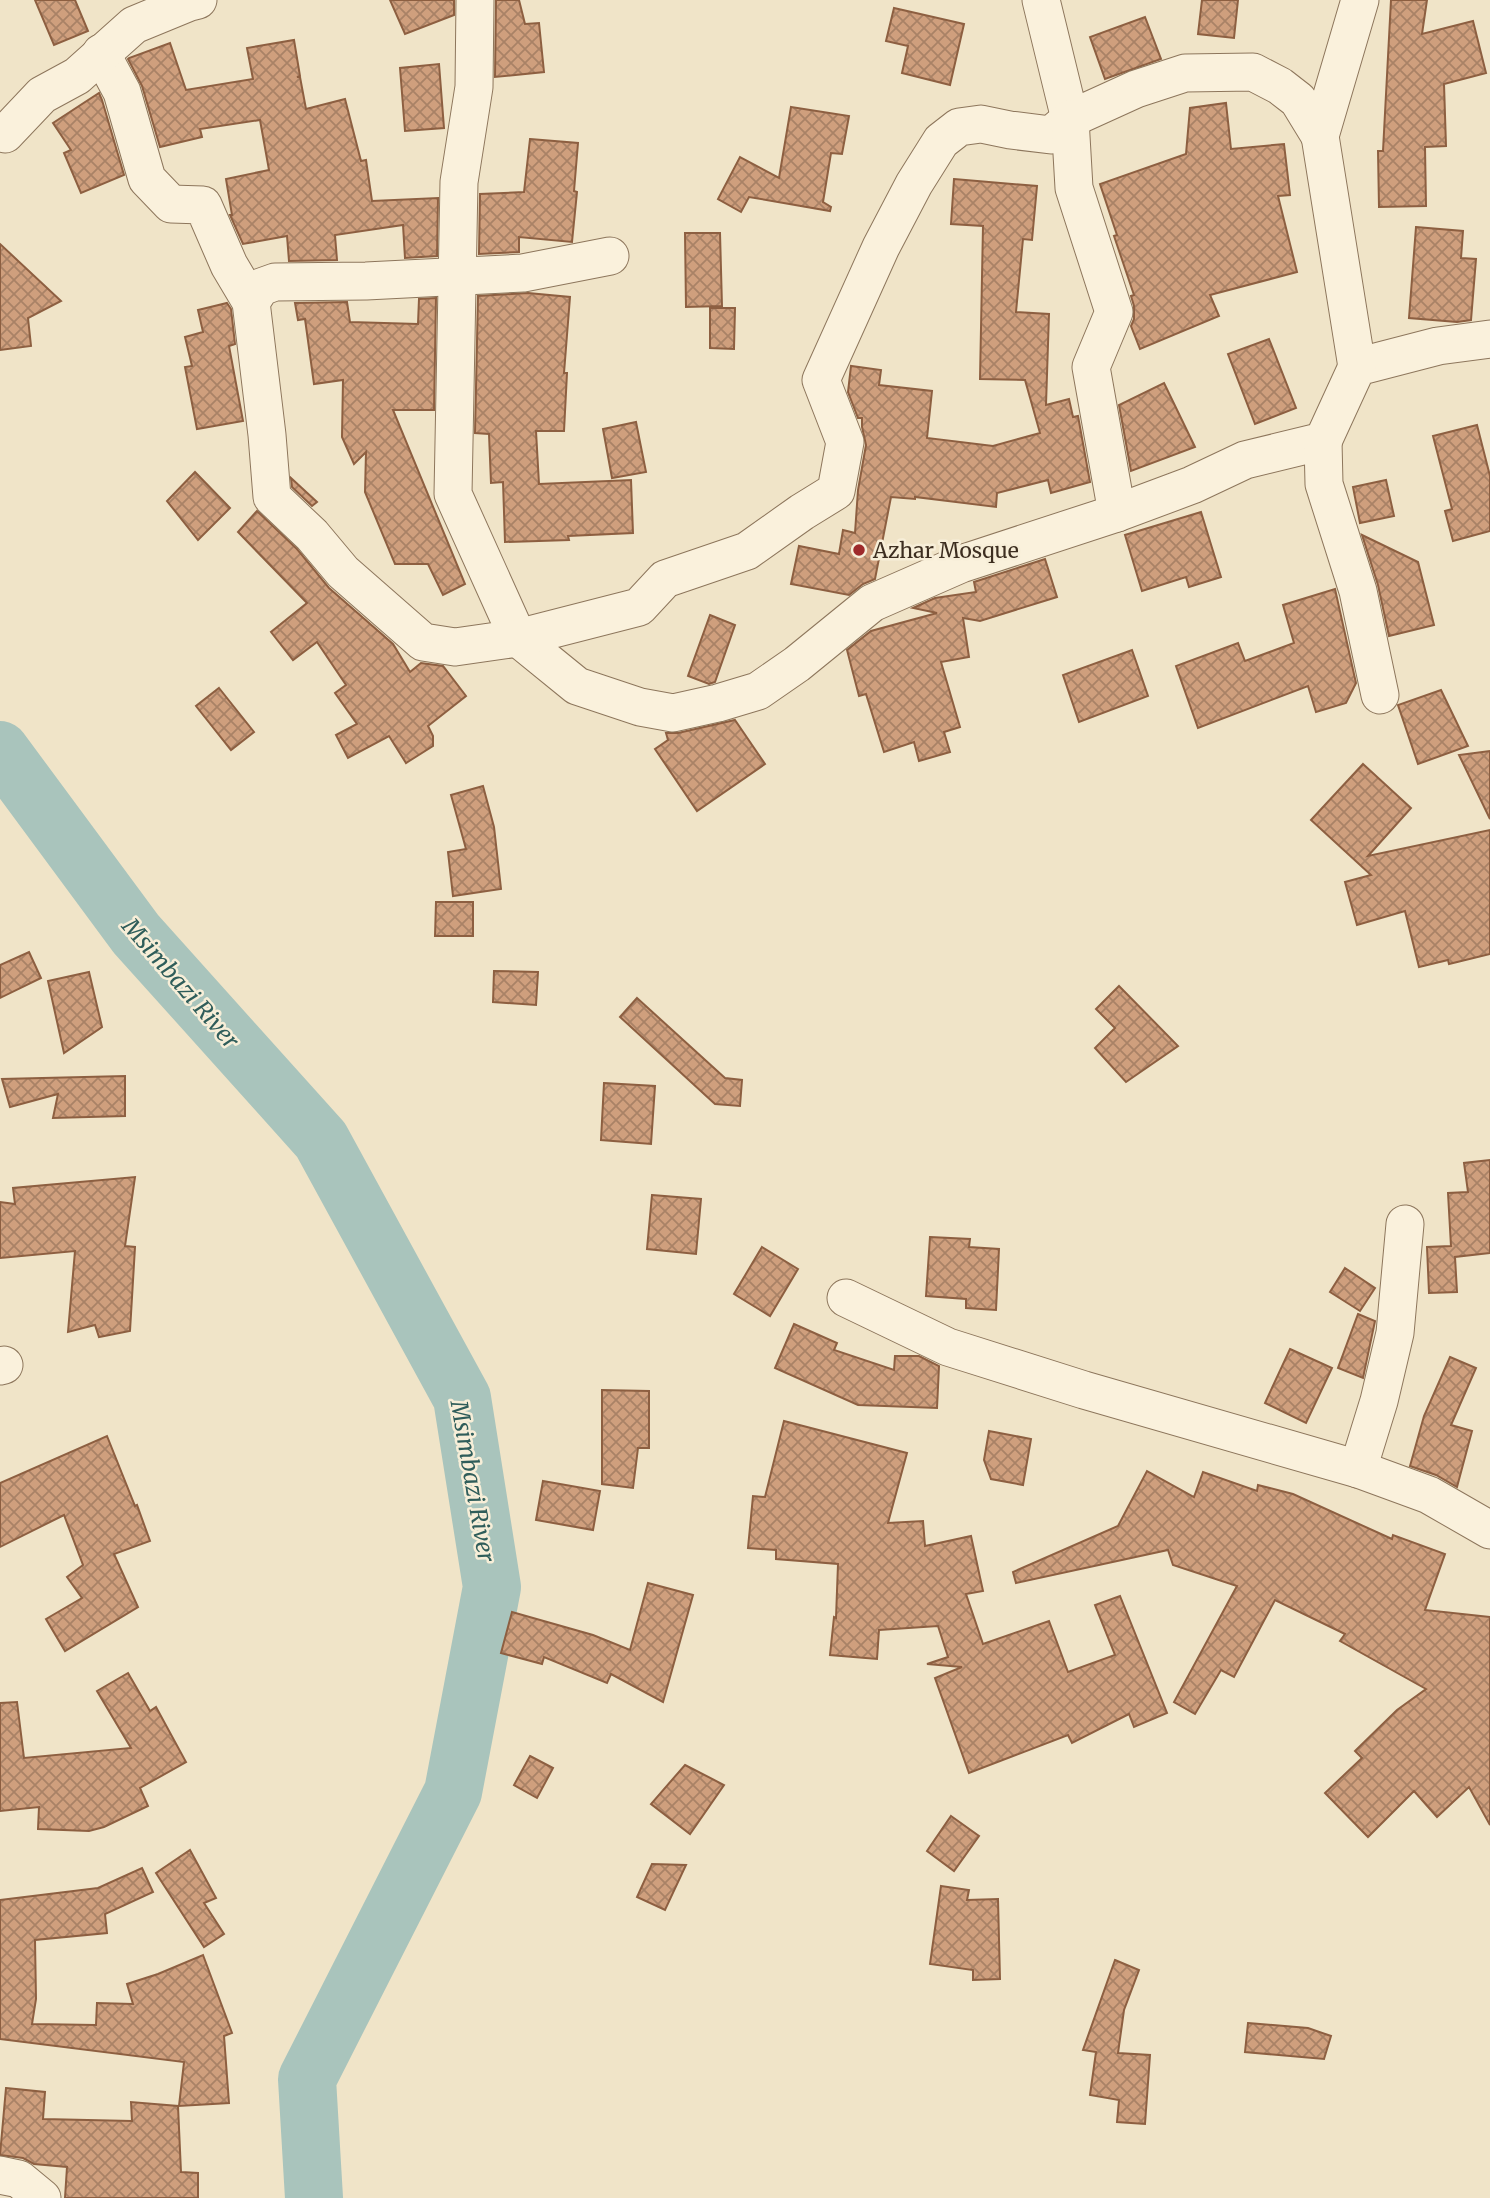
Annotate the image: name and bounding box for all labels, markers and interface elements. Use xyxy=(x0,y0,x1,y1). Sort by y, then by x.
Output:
place label: Azhar Mosque xyxy=(872,537,1019,564)
marker: Azhar Mosque xyxy=(851,542,867,558)
water label: Msimbazi River xyxy=(116,911,246,1055)
water label: Msimbazi River xyxy=(444,1397,502,1565)

